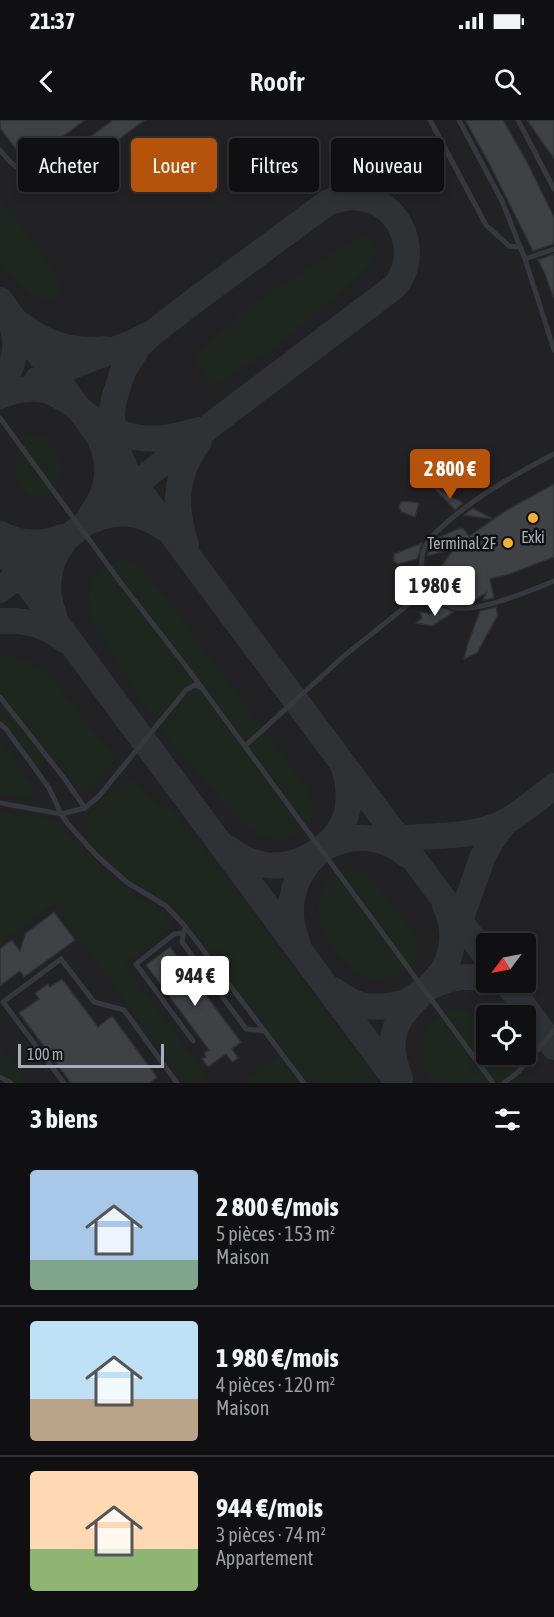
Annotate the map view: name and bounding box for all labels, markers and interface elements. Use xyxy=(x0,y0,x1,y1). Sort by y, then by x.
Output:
text: 21:37 xyxy=(30,8,75,34)
icon: back xyxy=(30,65,63,98)
icon: search xyxy=(491,65,524,98)
text: Roofr xyxy=(250,66,304,97)
chip: Acheter xyxy=(18,138,119,192)
chip: Louer xyxy=(131,138,217,192)
chip: Filtres xyxy=(229,138,319,192)
chip: Nouveau xyxy=(331,138,444,192)
pin: 2 800 € xyxy=(395,449,505,500)
text: 2 800 € xyxy=(424,457,476,480)
marker: Exki xyxy=(526,511,540,525)
place label: Exki xyxy=(521,528,545,546)
place label: Terminal 2F xyxy=(427,534,497,552)
marker: Terminal 2F xyxy=(501,536,515,550)
pin: 1 980 € xyxy=(380,566,490,617)
text: 1 980 € xyxy=(409,574,461,597)
north arrow xyxy=(476,933,536,993)
map controls xyxy=(476,933,536,1065)
pin: 944 € xyxy=(153,956,237,1007)
text: 944 € xyxy=(175,964,215,987)
button: locate xyxy=(476,1005,536,1065)
scale bar xyxy=(18,1041,164,1068)
text: 100 m xyxy=(27,1045,63,1063)
icon: filters xyxy=(491,1103,524,1136)
text: 3 biens xyxy=(30,1104,98,1134)
text: 2 800 €/mois xyxy=(216,1192,339,1222)
icon: home xyxy=(78,1194,150,1266)
text: 5 pièces · 153 m² xyxy=(216,1222,335,1245)
text: Maison xyxy=(216,1245,269,1268)
text: 1 980 €/mois xyxy=(216,1343,339,1373)
icon: home xyxy=(78,1345,150,1417)
text: 4 pièces · 120 m² xyxy=(216,1373,335,1396)
text: Maison xyxy=(216,1396,269,1419)
text: 944 €/mois xyxy=(216,1493,323,1523)
icon: home xyxy=(78,1495,150,1567)
text: 3 pièces · 74 m² xyxy=(216,1523,326,1546)
text: Appartement xyxy=(216,1546,313,1569)

